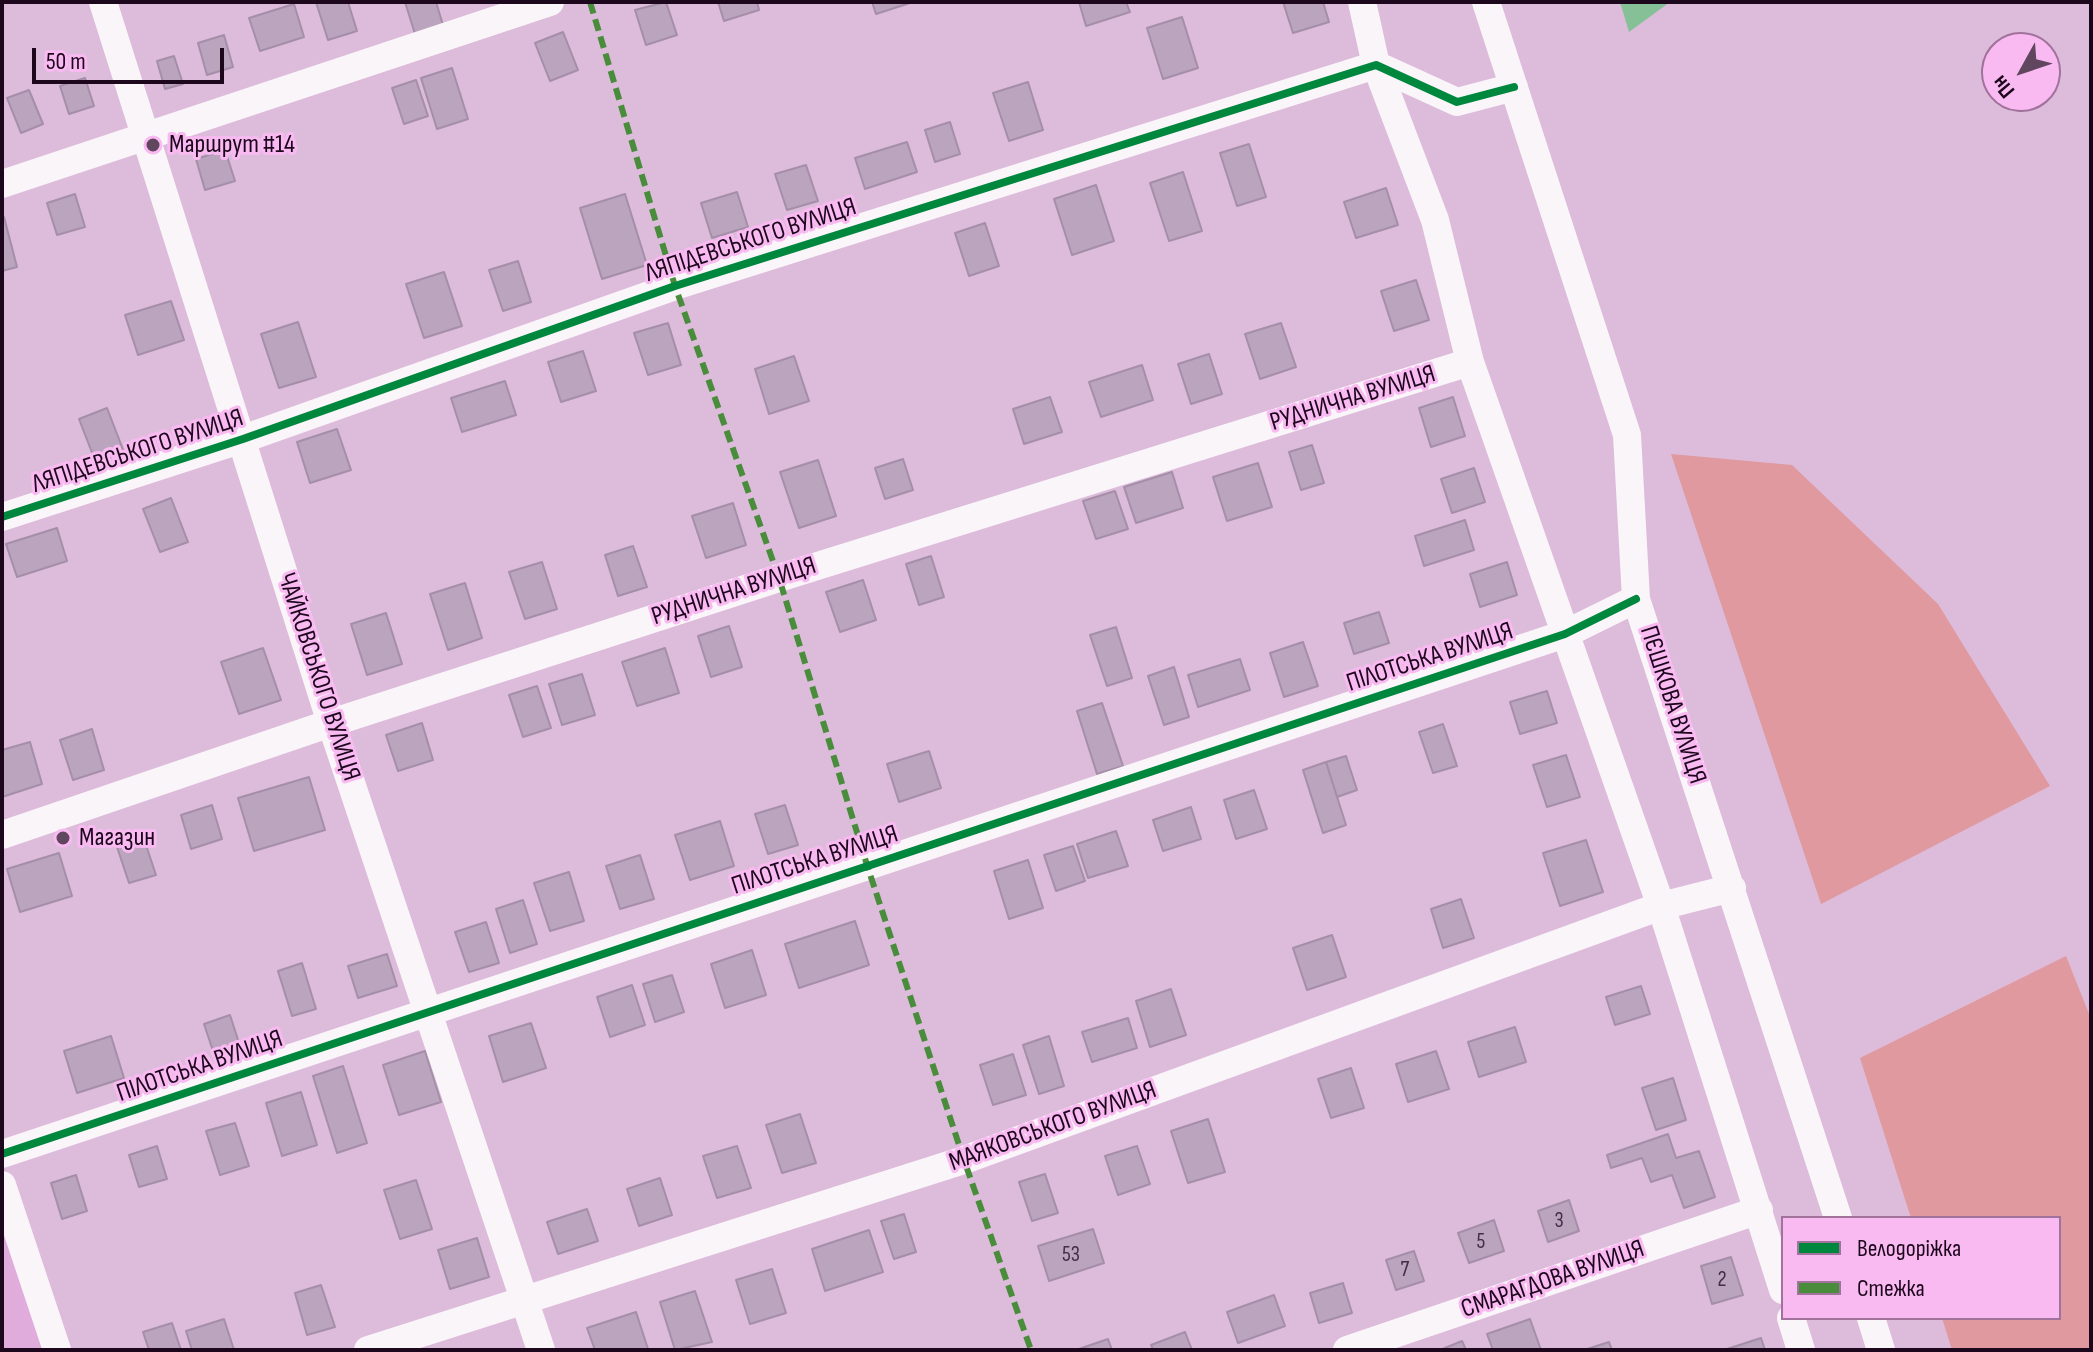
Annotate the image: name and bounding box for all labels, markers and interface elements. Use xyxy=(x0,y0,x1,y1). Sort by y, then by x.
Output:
scale bar xyxy=(36,32,228,82)
north arrow xyxy=(1981,32,2061,112)
text: 50 m xyxy=(46,47,86,76)
text: Пн xyxy=(1987,70,2021,103)
place label: Маршрут #14 xyxy=(169,129,295,161)
marker: Маршрут #14 xyxy=(144,136,162,154)
street label: ЛЯПІДЕВСЬКОГО ВУЛИЦЯ xyxy=(641,192,861,290)
street label: РУДНИЧНА ВУЛИЦЯ xyxy=(1267,359,1439,439)
street label: ЛЯПІДЕВСЬКОГО ВУЛИЦЯ xyxy=(28,403,248,501)
street label: РУДНИЧНА ВУЛИЦЯ xyxy=(648,551,820,633)
street label: ЧАЙКОВСЬКОГО ВУЛИЦЯ xyxy=(270,569,366,785)
street label: ПІЛОТСЬКА ВУЛИЦЯ xyxy=(1343,616,1517,700)
street label: ПЄШКОВА ВУЛИЦЯ xyxy=(1632,622,1712,788)
street label: ПІЛОТСЬКА ВУЛИЦЯ xyxy=(728,819,902,903)
place label: Магазин xyxy=(79,822,155,854)
marker: Магазин xyxy=(54,829,72,847)
street label: ПІЛОТСЬКА ВУЛИЦЯ xyxy=(113,1024,287,1110)
street label: МАЯКОВСЬКОГО ВУЛИЦЯ xyxy=(945,1075,1161,1179)
house number: 3 xyxy=(1554,1208,1564,1234)
legend xyxy=(1781,1216,2061,1320)
house number: 5 xyxy=(1477,1229,1485,1255)
street label: СМАРАГДОВА ВУЛИЦЯ xyxy=(1457,1234,1649,1326)
text: Велодоріжка xyxy=(1857,1234,1961,1263)
house number: 53 xyxy=(1062,1242,1080,1268)
house number: 7 xyxy=(1401,1257,1409,1283)
house number: 2 xyxy=(1717,1267,1727,1293)
text: Стежка xyxy=(1857,1274,1925,1303)

